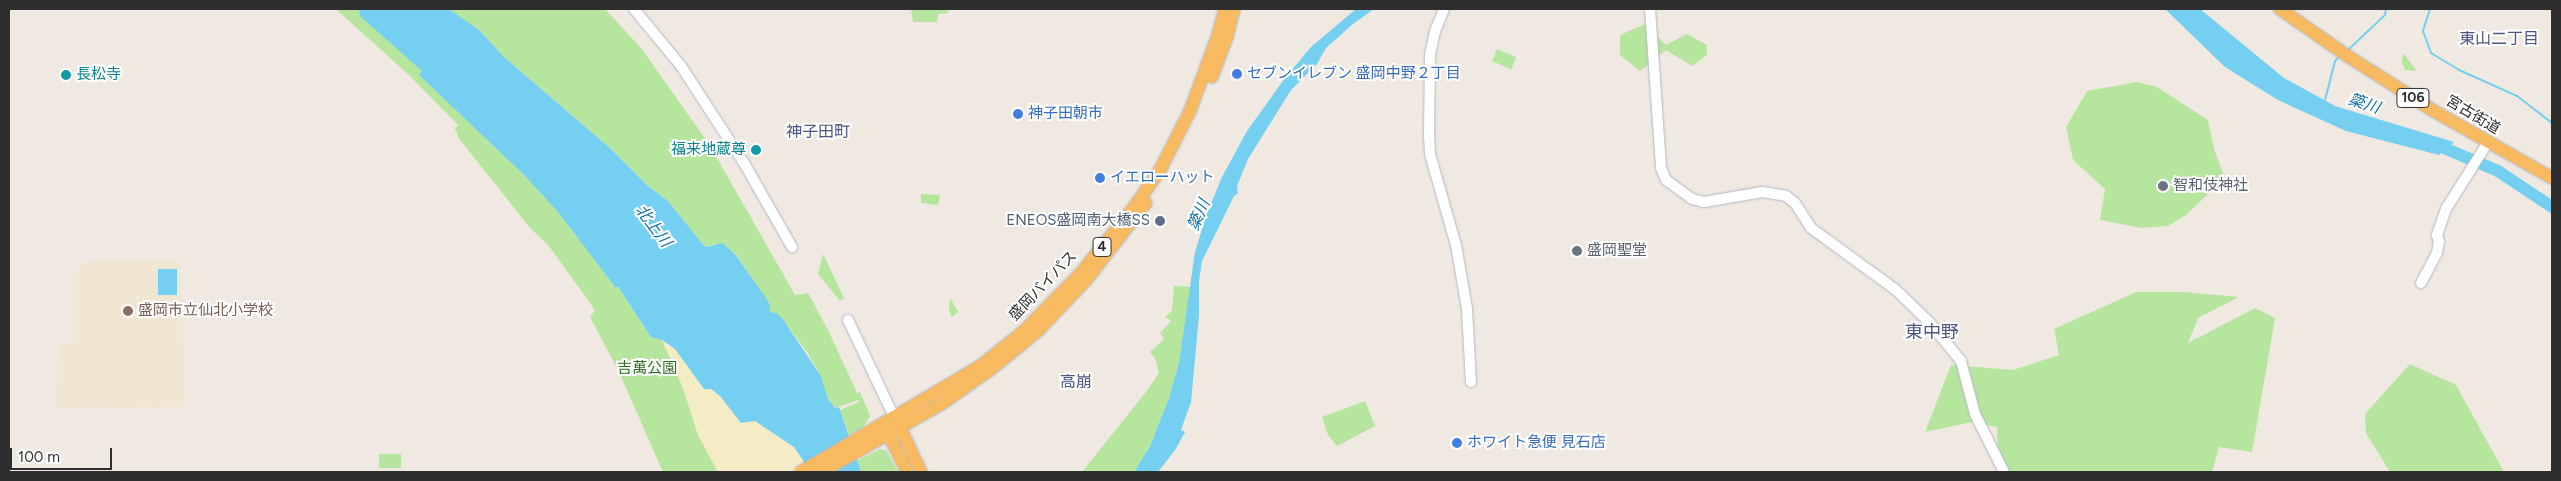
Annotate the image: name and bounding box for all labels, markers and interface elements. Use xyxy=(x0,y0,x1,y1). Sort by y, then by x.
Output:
district label: 東山二丁目 xyxy=(2459,29,2539,49)
place label: セブンイレブン 盛岡中野２丁目 xyxy=(1247,65,1461,83)
place label: 長松寺 xyxy=(76,66,121,84)
marker: セブンイレブン 盛岡中野２丁目 xyxy=(1231,68,1243,80)
marker: 長松寺 xyxy=(60,69,72,81)
road number: 106 xyxy=(2396,86,2430,110)
water label: 簗川 xyxy=(2346,90,2382,118)
street label: 宮古街道 xyxy=(2443,92,2503,138)
place label: 神子田朝市 xyxy=(1028,105,1103,123)
marker: 神子田朝市 xyxy=(1012,108,1024,120)
district label: 神子田町 xyxy=(786,122,850,142)
place label: 福来地蔵尊 xyxy=(671,141,746,159)
marker: 福来地蔵尊 xyxy=(750,144,762,156)
place label: イエローハット xyxy=(1110,169,1215,187)
marker: イエローハット xyxy=(1094,172,1106,184)
place label: 智和伎神社 xyxy=(2173,177,2248,195)
marker: 智和伎神社 xyxy=(2157,180,2169,192)
water label: 簗川 xyxy=(1184,197,1214,233)
water label: 北上川 xyxy=(631,201,675,251)
place label: ENEOS盛岡南大橋SS xyxy=(1006,212,1150,230)
marker: ENEOS盛岡南大橋SS xyxy=(1154,215,1166,227)
road number: 4 xyxy=(1092,236,1112,258)
place label: 盛岡聖堂 xyxy=(1587,242,1647,260)
marker: 盛岡聖堂 xyxy=(1571,245,1583,257)
street label: 盛岡バイパス xyxy=(1005,247,1081,325)
place label: 盛岡市立仙北小学校 xyxy=(138,302,273,320)
marker: 盛岡市立仙北小学校 xyxy=(122,305,134,317)
district label: 東中野 xyxy=(1905,321,1959,343)
park label: 吉萬公園 xyxy=(617,360,677,378)
district label: 高崩 xyxy=(1060,372,1092,392)
place label: ホワイト急便 見石店 xyxy=(1467,434,1606,452)
marker: ホワイト急便 見石店 xyxy=(1451,437,1463,449)
scale bar xyxy=(12,438,115,470)
text: 100 m xyxy=(18,448,60,466)

